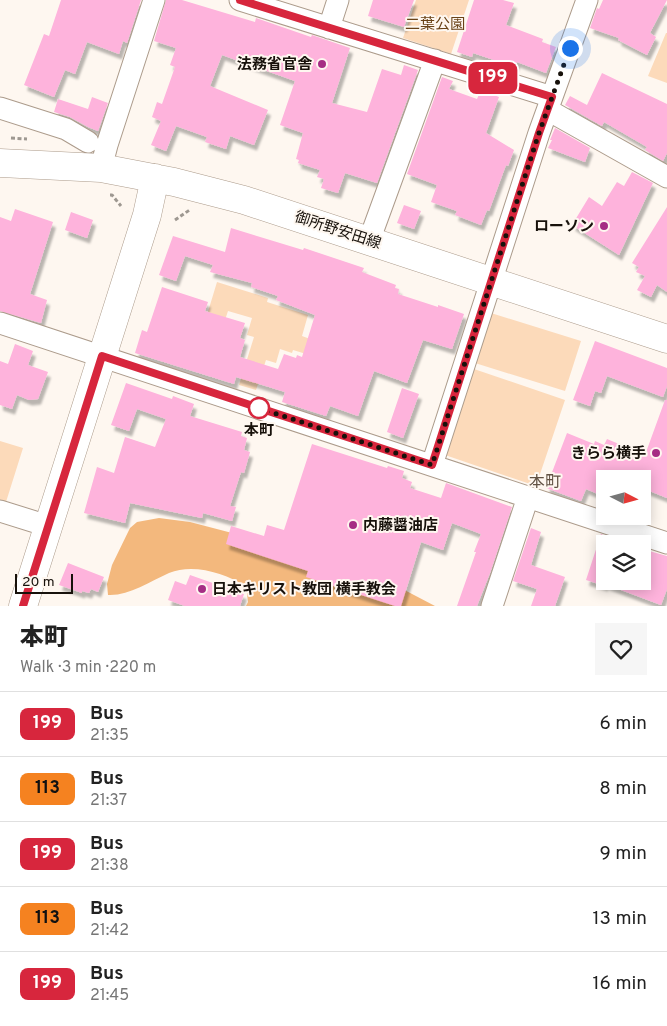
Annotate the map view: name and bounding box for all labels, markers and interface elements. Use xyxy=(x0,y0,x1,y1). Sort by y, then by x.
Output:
park label: 二葉公園 xyxy=(405,16,465,35)
your location xyxy=(558,36,583,61)
place label: 法務省官舎 xyxy=(237,56,313,75)
marker: 法務省官舎 xyxy=(316,58,328,70)
line badge: 199 xyxy=(464,62,522,94)
text: 199 xyxy=(478,66,508,89)
street label: 御所野安田線 xyxy=(292,208,383,254)
place label: ローソン xyxy=(534,218,594,237)
marker: ローソン xyxy=(598,220,610,232)
marker: 本町 xyxy=(248,397,270,419)
place label: 本町 xyxy=(244,422,274,441)
place label: きらら横手 xyxy=(571,444,646,464)
marker: きらら横手 xyxy=(650,447,662,459)
north arrow xyxy=(596,470,651,525)
map controls xyxy=(596,470,651,590)
district label: 本町 xyxy=(529,473,561,493)
place label: 内藤醤油店 xyxy=(363,517,438,536)
marker: 内藤醤油店 xyxy=(347,519,359,531)
button: layers xyxy=(596,535,651,590)
scale bar xyxy=(15,571,72,594)
text: 20 m xyxy=(22,574,55,591)
place label: 日本キリスト教団 横手教会 xyxy=(212,580,396,600)
marker: 日本キリスト教団 横手教会 xyxy=(196,583,208,595)
button: heart xyxy=(595,623,647,675)
text: 本町 xyxy=(20,624,68,654)
text: Walk · 3 min · 220 m xyxy=(20,658,156,678)
text: Bus xyxy=(90,702,124,726)
text: 199 xyxy=(33,712,62,735)
text: 6 min xyxy=(600,712,647,736)
text: 21:35 xyxy=(90,726,129,746)
text: Bus xyxy=(90,767,124,791)
text: 113 xyxy=(35,777,60,800)
text: 8 min xyxy=(599,777,647,801)
text: 21:37 xyxy=(90,791,127,811)
text: Bus xyxy=(90,832,124,856)
text: 199 xyxy=(33,842,62,865)
text: 9 min xyxy=(600,842,647,866)
text: 21:38 xyxy=(90,856,129,876)
text: Bus xyxy=(90,897,124,921)
text: 113 xyxy=(35,907,60,930)
text: 13 min xyxy=(592,907,647,931)
text: 21:42 xyxy=(90,921,129,941)
text: Bus xyxy=(90,962,124,986)
text: 199 xyxy=(33,972,62,995)
text: 16 min xyxy=(592,972,647,996)
text: 21:45 xyxy=(90,986,129,1006)

